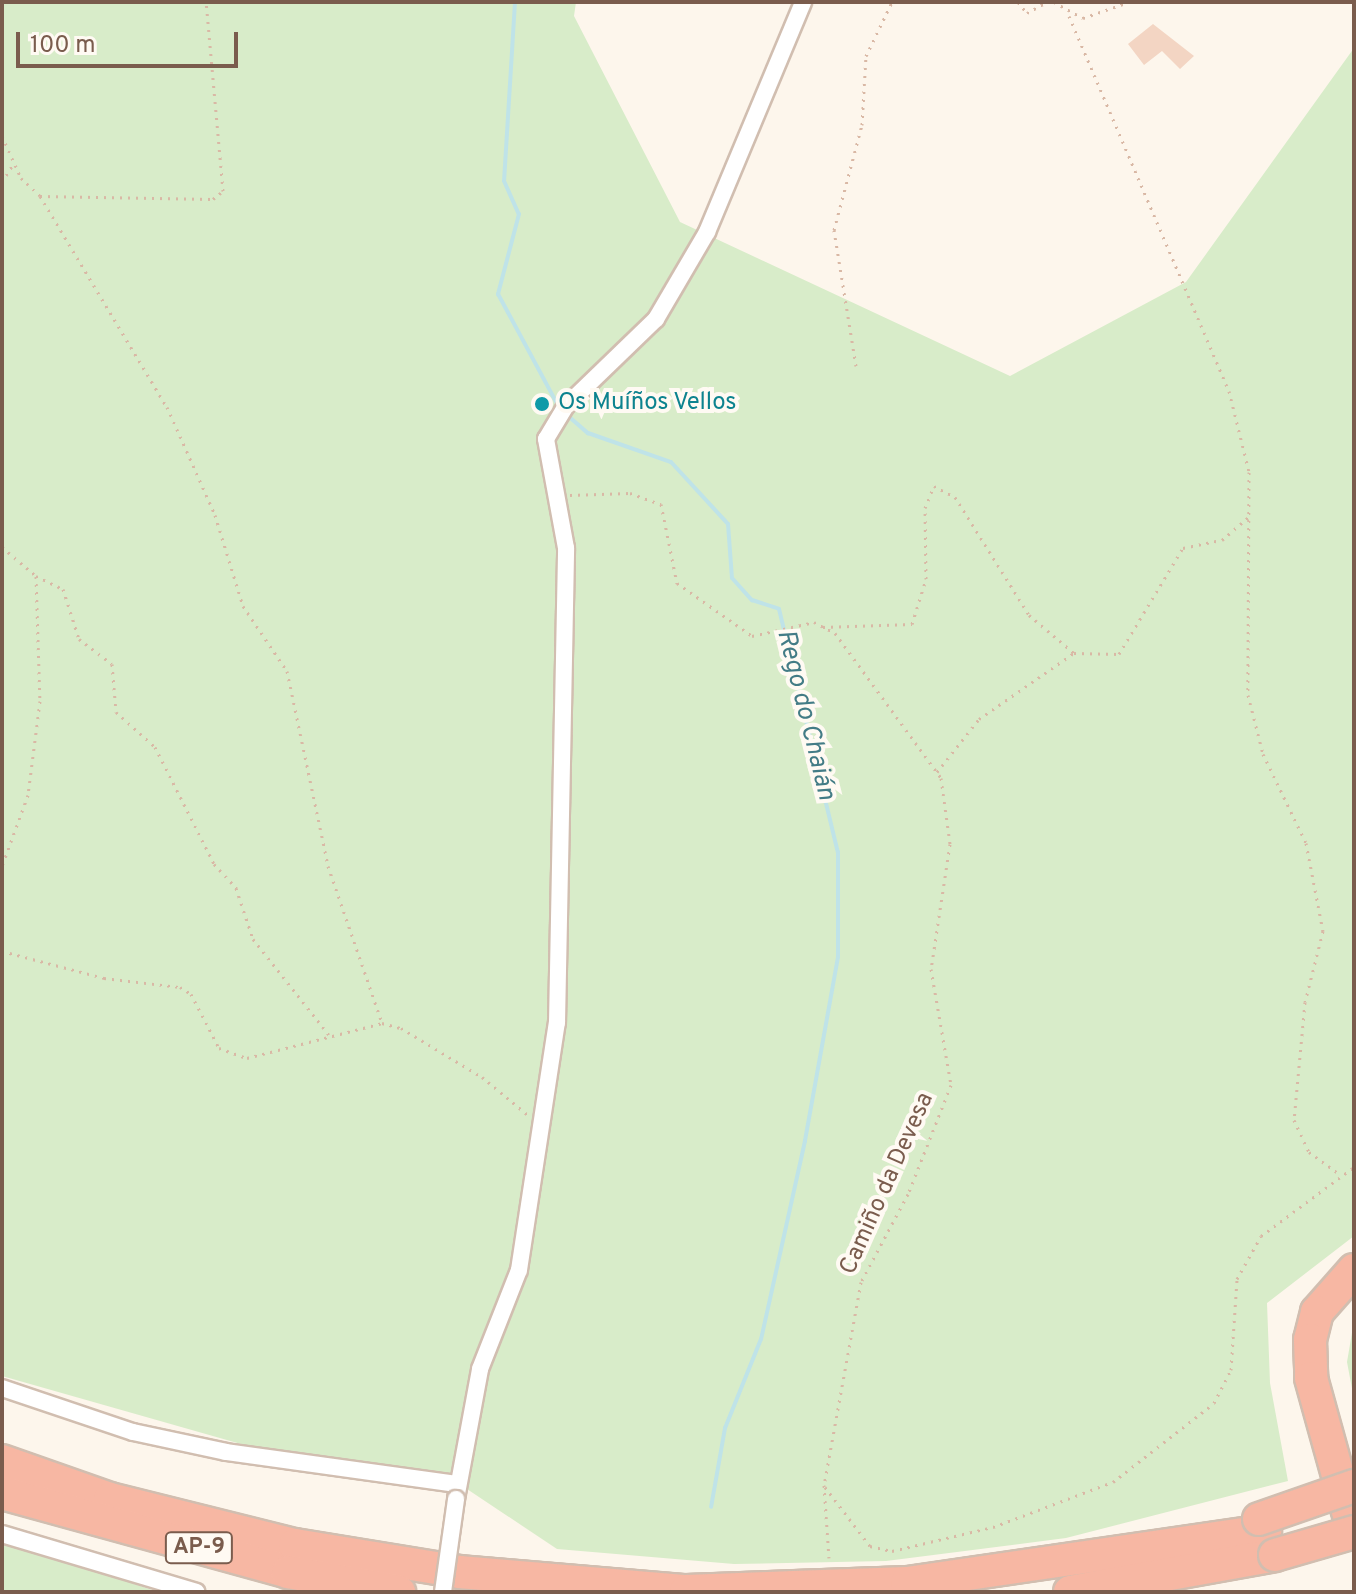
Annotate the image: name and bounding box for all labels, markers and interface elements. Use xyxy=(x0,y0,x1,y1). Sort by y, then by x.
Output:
scale bar xyxy=(20,16,242,66)
text: 100 m xyxy=(30,31,96,61)
place label: Os Muíños Vellos xyxy=(558,390,738,418)
marker: Os Muíños Vellos xyxy=(533,395,551,413)
water label: Rego do Chaián xyxy=(769,626,841,804)
street label: Camiño da Devesa xyxy=(835,1089,941,1279)
road number: AP-9 xyxy=(163,1530,235,1566)

